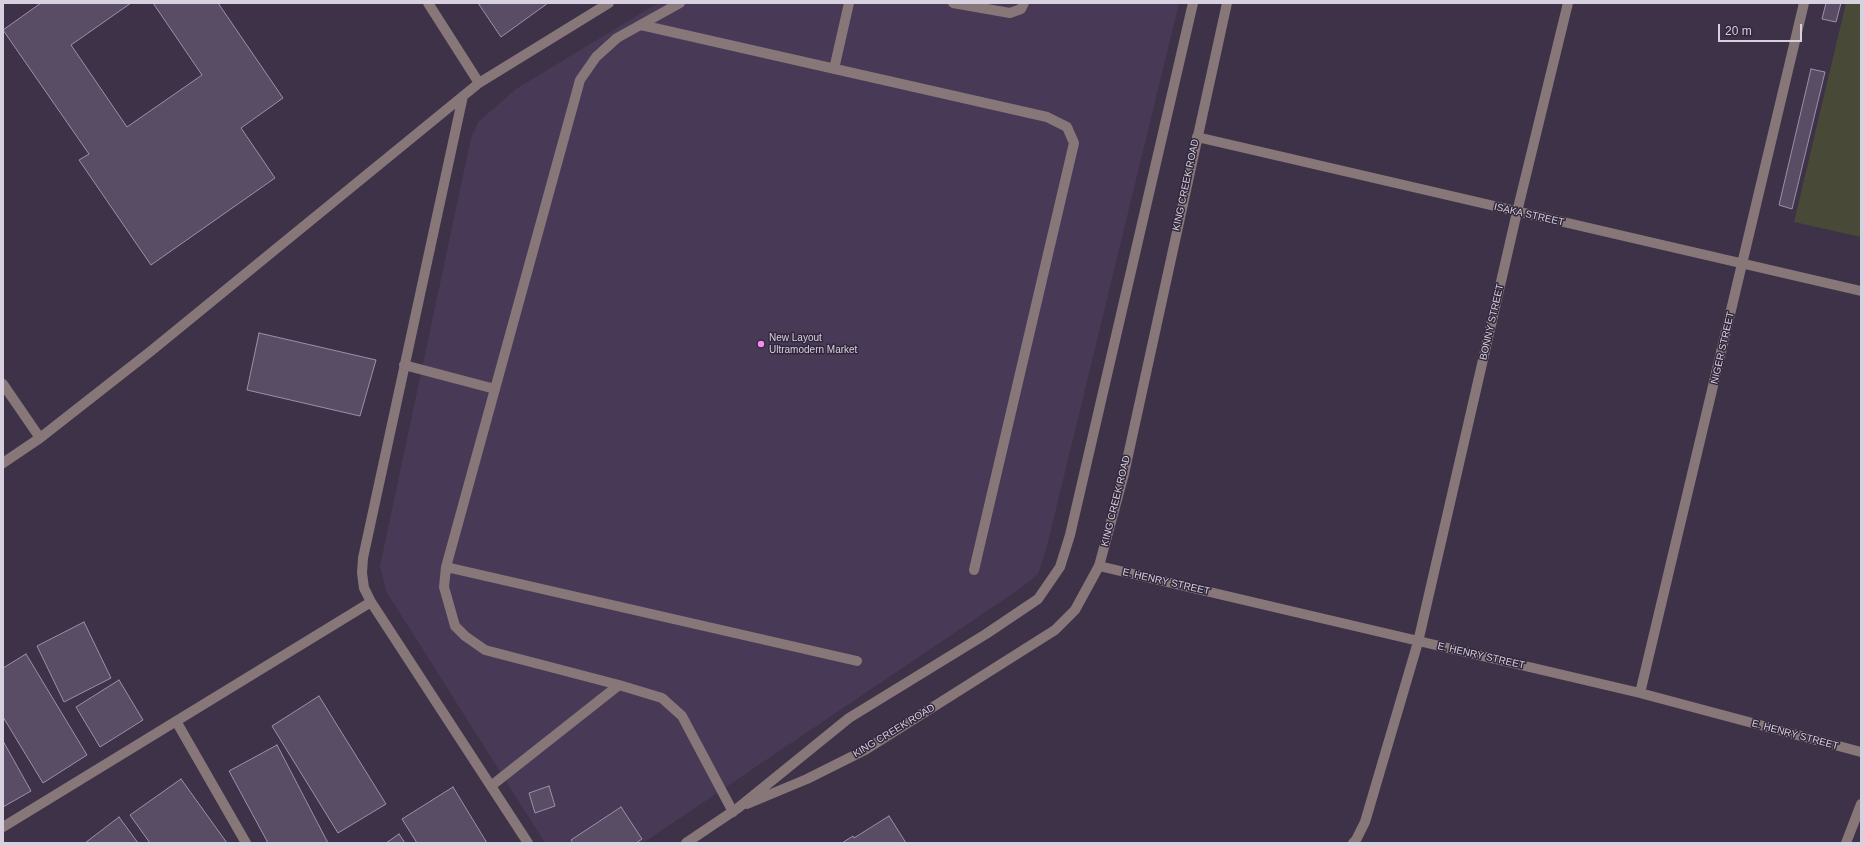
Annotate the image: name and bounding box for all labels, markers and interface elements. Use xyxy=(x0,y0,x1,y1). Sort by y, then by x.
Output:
scale bar xyxy=(1720,16,1804,42)
text: 20 m xyxy=(1725,24,1752,38)
street label: KING CREEK ROAD xyxy=(1170,138,1202,232)
street label: ISAKA STREET xyxy=(1493,201,1565,229)
street label: BONNY STREET xyxy=(1477,283,1507,361)
street label: NIGER STREET xyxy=(1709,311,1737,385)
place label: New Layout Ultramodern Market xyxy=(769,332,857,356)
marker: New Layout Ultramodern Market xyxy=(756,339,766,349)
street label: KING CREEK ROAD xyxy=(1099,454,1133,548)
street label: E. HENRY STREET xyxy=(1121,566,1211,598)
street label: E. HENRY STREET xyxy=(1436,640,1526,672)
street label: KING CREEK ROAD xyxy=(851,702,937,760)
street label: E. HENRY STREET xyxy=(1750,718,1840,752)

